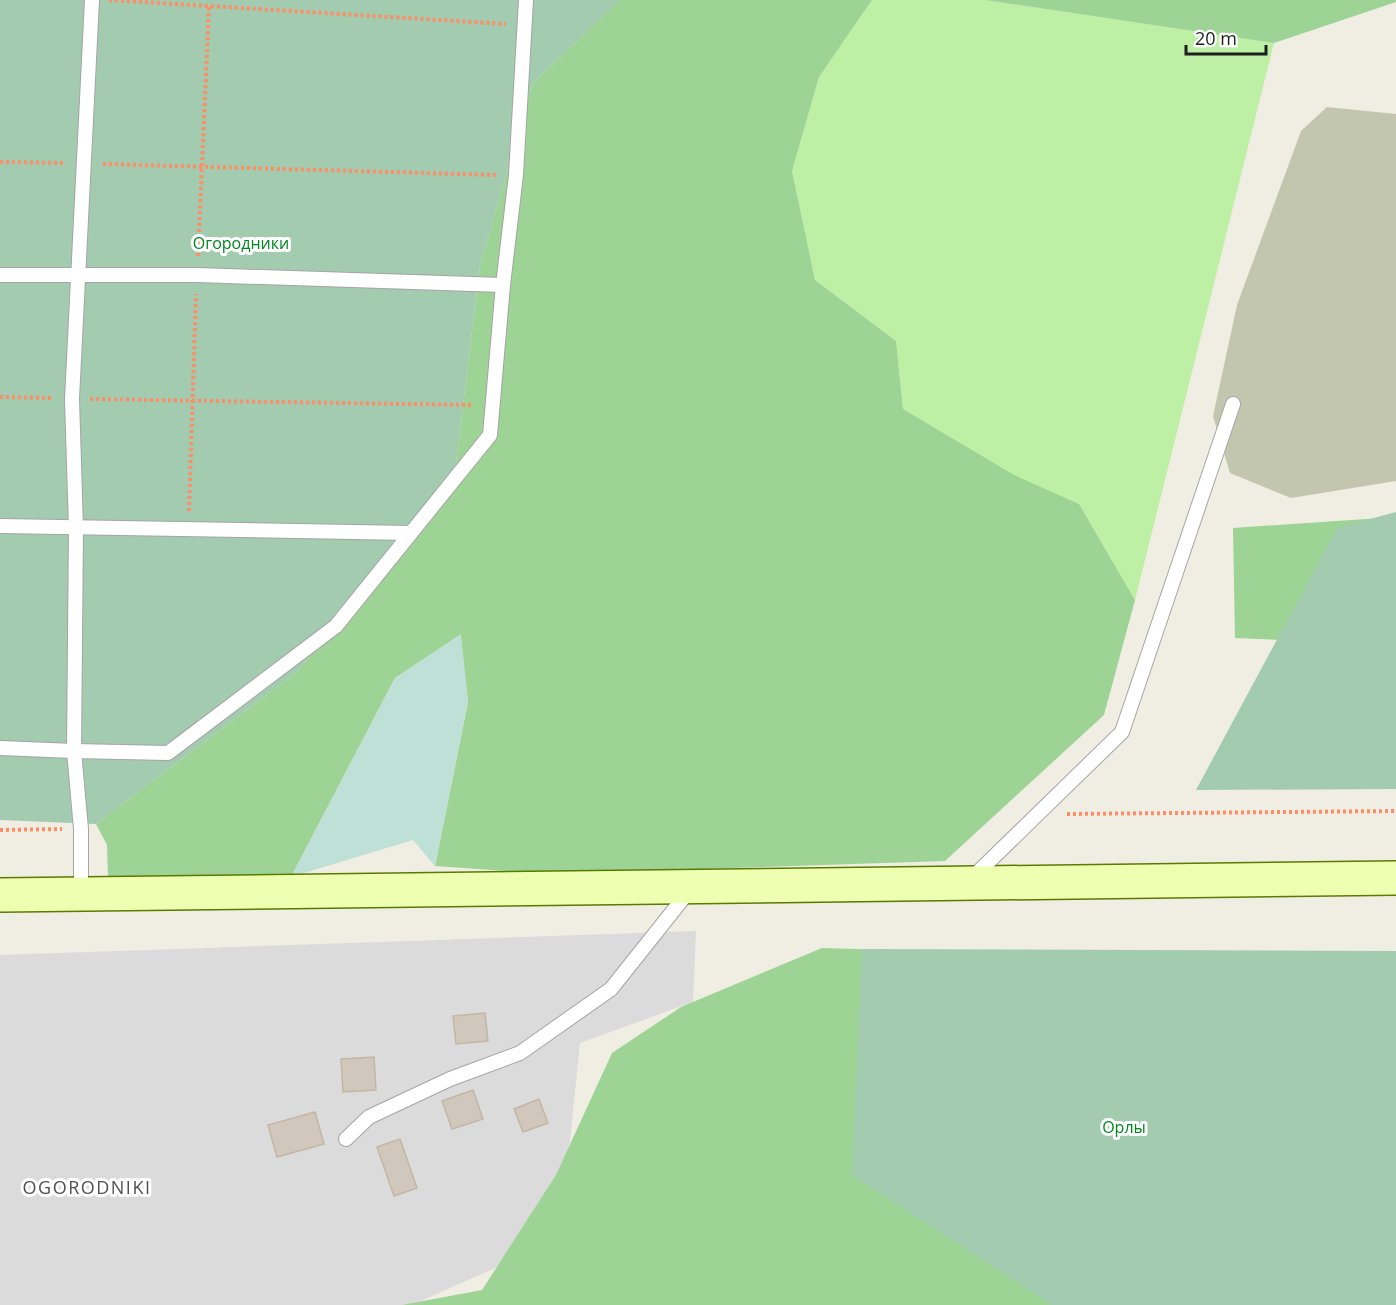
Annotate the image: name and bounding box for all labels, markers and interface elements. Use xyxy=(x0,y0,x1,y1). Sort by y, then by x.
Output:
scale bar xyxy=(1186,18,1266,56)
text: 20 m xyxy=(1195,26,1237,50)
park label: Огородники xyxy=(193,232,289,254)
park label: Орлы xyxy=(1102,1116,1146,1138)
district label: OGORODNIKI xyxy=(23,1175,151,1199)

